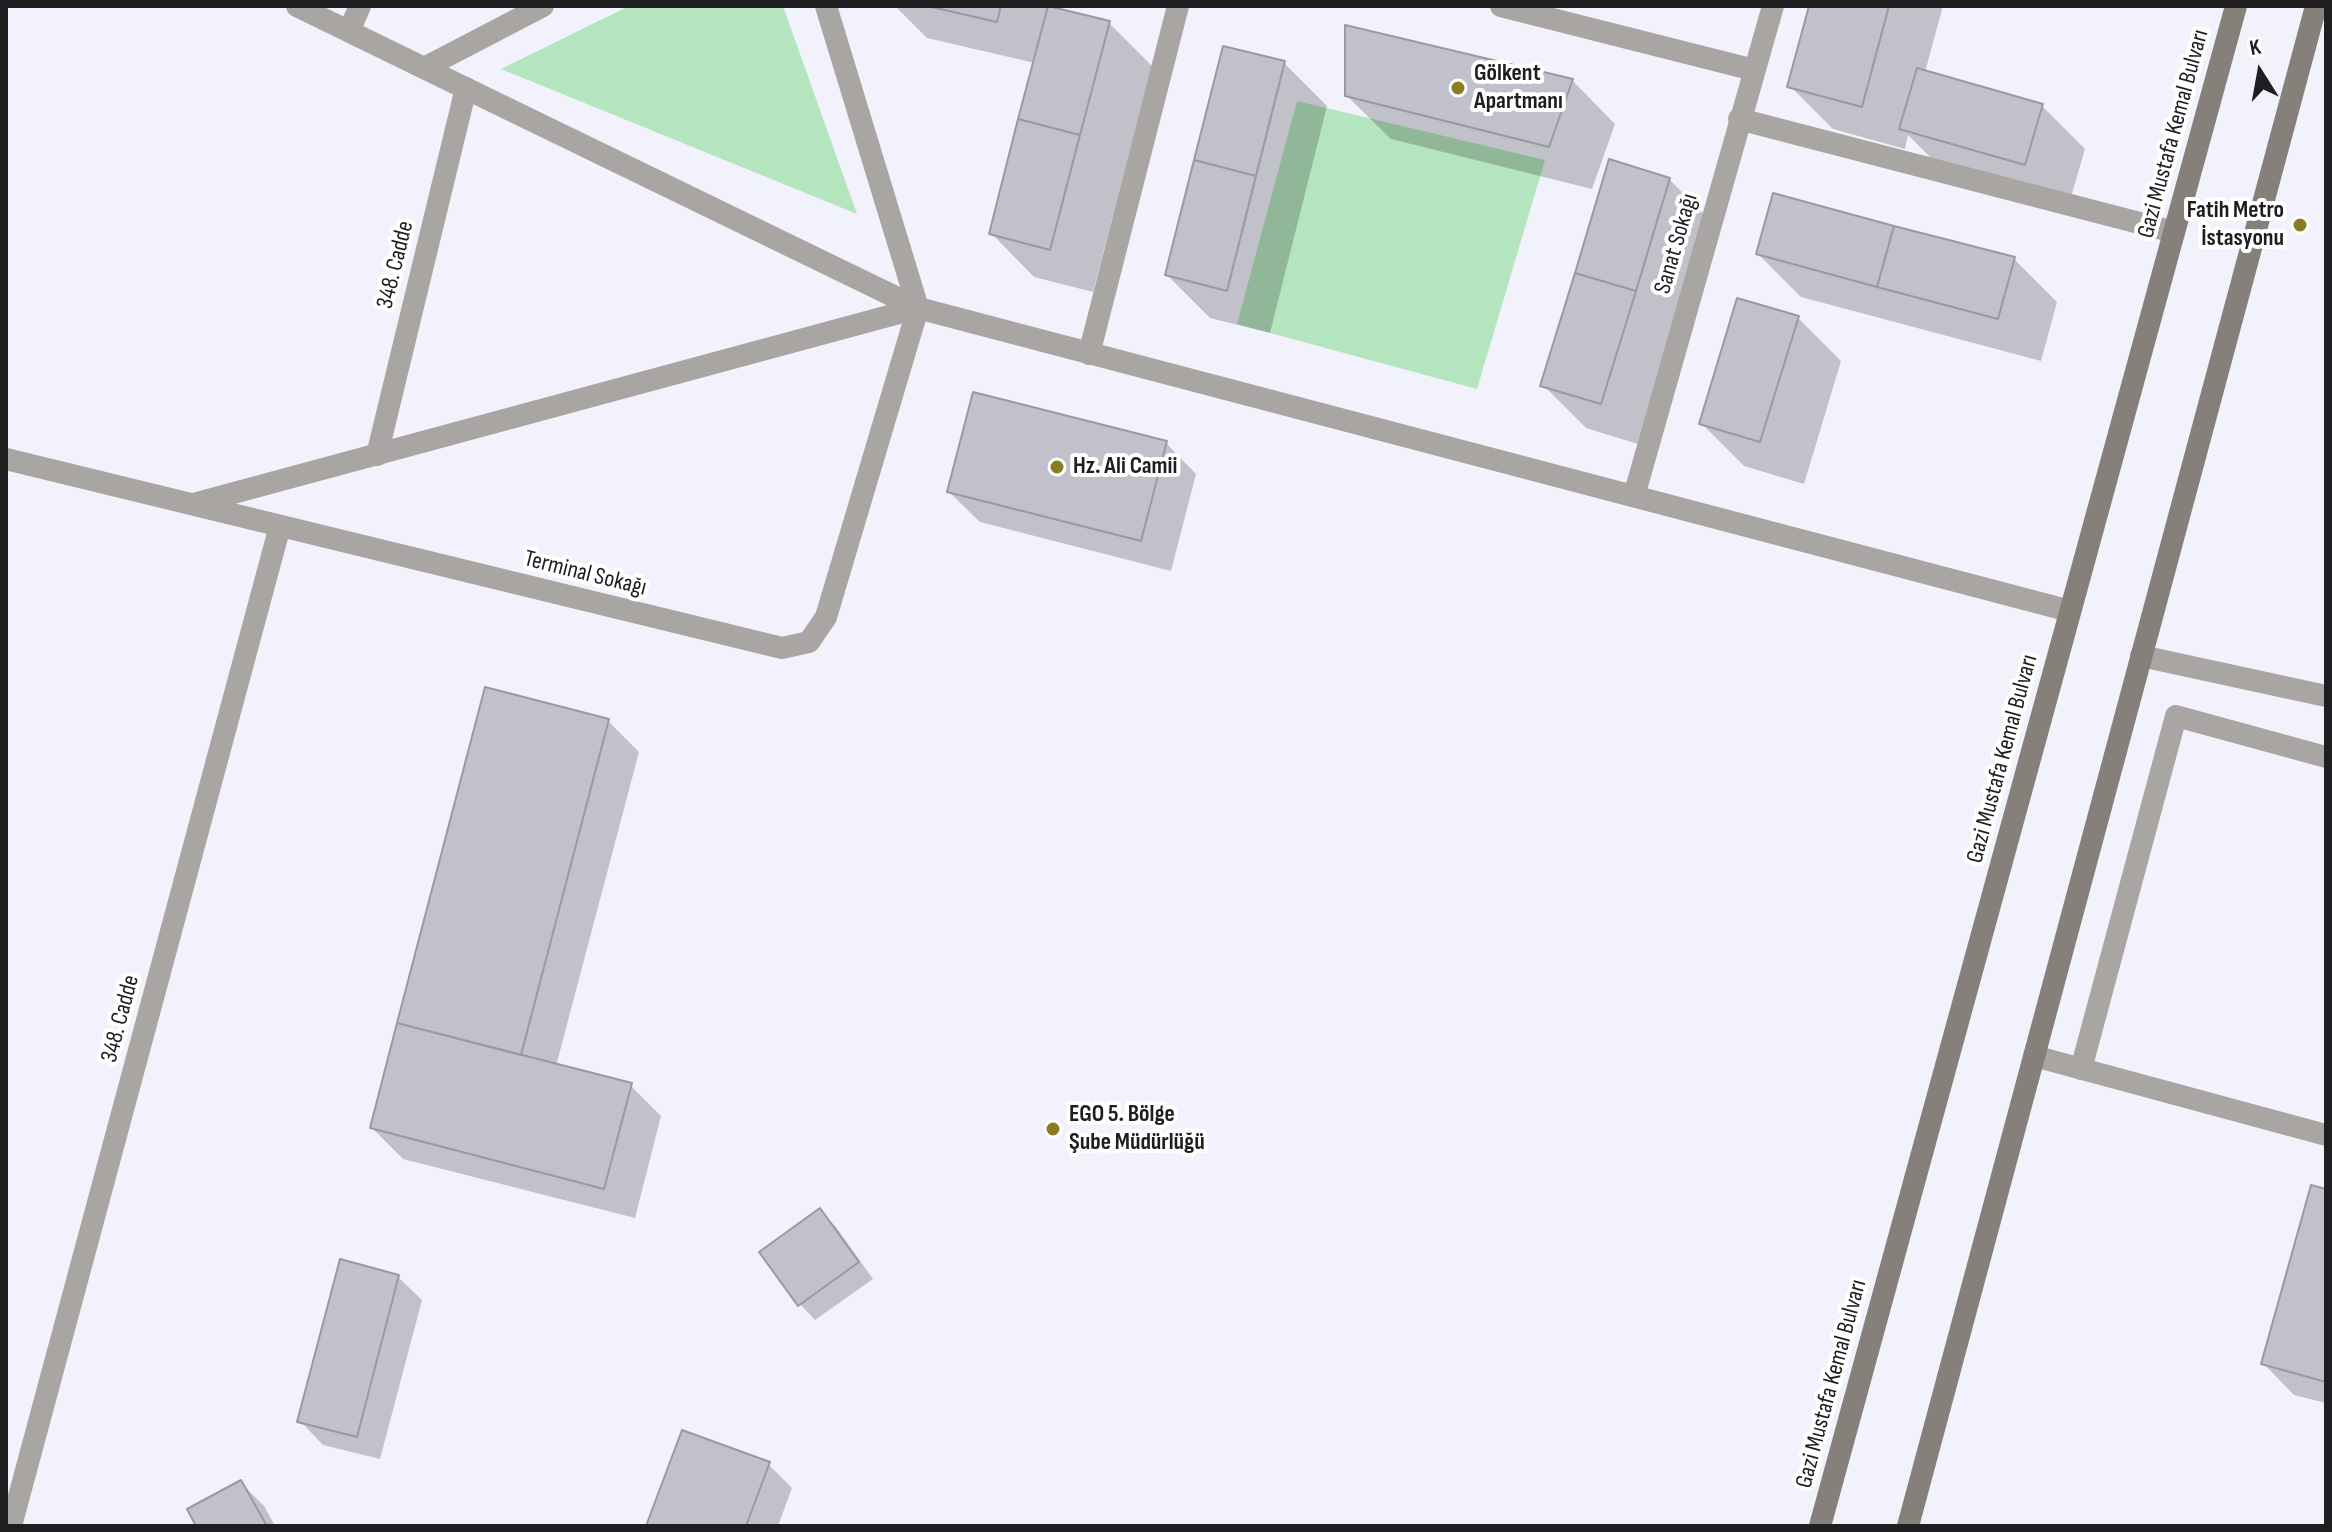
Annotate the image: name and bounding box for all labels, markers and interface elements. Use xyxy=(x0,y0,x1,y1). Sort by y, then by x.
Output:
street label: Gazi Mustafa Kemal Bulvarı xyxy=(2132,27,2216,241)
north arrow xyxy=(2220,32,2300,112)
text: K xyxy=(2247,34,2263,62)
place label: Gölkent Apartmanı xyxy=(1474,60,1563,116)
marker: Gölkent Apartmanı xyxy=(1449,79,1467,97)
street label: Sanat Sokağı xyxy=(1649,191,1705,297)
place label: Fatih Metro İstasyonu xyxy=(2187,197,2284,253)
marker: Fatih Metro İstasyonu xyxy=(2291,216,2309,234)
street label: 348. Cadde xyxy=(371,218,421,312)
place label: Hz. Ali Camii xyxy=(1073,453,1177,481)
marker: Hz. Ali Camii xyxy=(1048,458,1066,476)
street label: Terminal Sokağı xyxy=(521,545,649,603)
street label: Gazi Mustafa Kemal Bulvarı xyxy=(1961,652,2045,866)
street label: 348. Cadde xyxy=(96,972,146,1066)
place label: EGO 5. Bölge Şube Müdürlüğü xyxy=(1069,1101,1205,1157)
marker: EGO 5. Bölge Şube Müdürlüğü xyxy=(1044,1120,1062,1138)
street label: Gazi Mustafa Kemal Bulvarı xyxy=(1790,1277,1874,1491)

